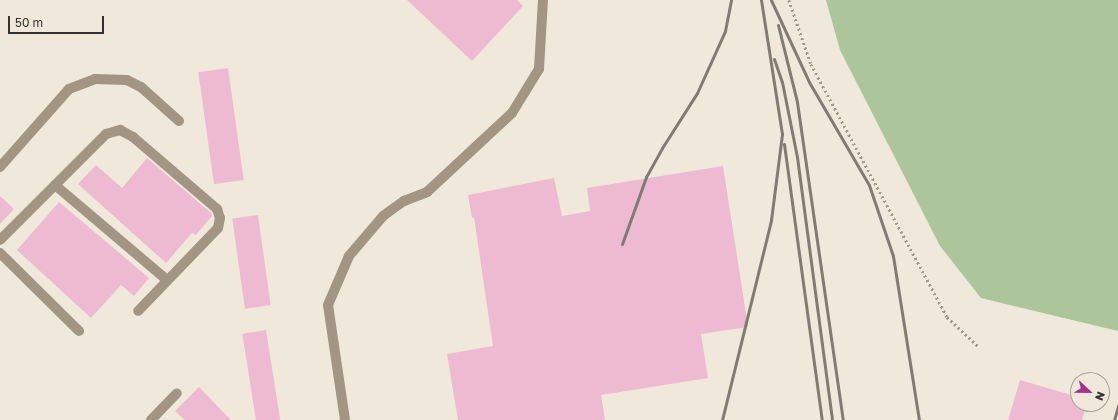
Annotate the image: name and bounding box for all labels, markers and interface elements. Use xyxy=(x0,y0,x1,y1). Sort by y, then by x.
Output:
scale bar xyxy=(10,8,106,34)
text: 50 m xyxy=(15,15,43,30)
north arrow xyxy=(1070,372,1110,412)
text: N xyxy=(1093,390,1108,403)

